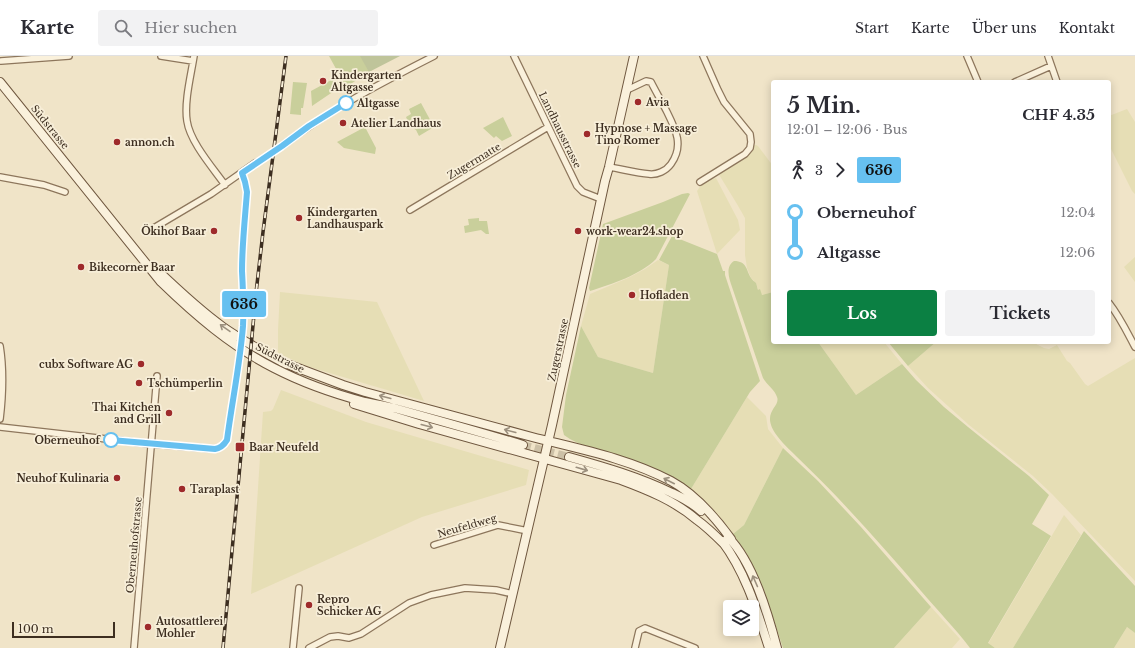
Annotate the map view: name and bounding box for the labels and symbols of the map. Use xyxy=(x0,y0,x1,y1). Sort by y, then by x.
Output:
place label: Kindergarten Altgasse xyxy=(330,69,402,94)
marker: Kindergarten Altgasse xyxy=(318,76,328,86)
street label: Landhausstrasse xyxy=(536,90,584,171)
marker: Altgasse xyxy=(338,95,354,111)
place label: Avia xyxy=(645,96,669,109)
place label: Altgasse xyxy=(356,97,400,110)
marker: Avia xyxy=(633,97,643,107)
street label: Südstrasse xyxy=(28,102,72,152)
place label: Atelier Landhaus xyxy=(350,117,442,130)
marker: Atelier Landhaus xyxy=(338,118,348,128)
place label: Hypnose + Massage Tino Romer xyxy=(595,122,697,147)
marker: Hypnose + Massage Tino Romer xyxy=(582,129,592,139)
place label: annon.ch xyxy=(125,136,175,149)
marker: annon.ch xyxy=(112,137,122,147)
street label: Zugermatte xyxy=(445,140,503,182)
place label: Kindergarten Landhauspark xyxy=(307,206,384,231)
marker: Kindergarten Landhauspark xyxy=(294,213,304,223)
place label: Ökihof Baar xyxy=(141,223,206,238)
place label: work-wear24.shop xyxy=(586,225,683,238)
marker: Ökihof Baar xyxy=(209,226,219,236)
marker: work-wear24.shop xyxy=(573,226,583,236)
place label: Bikecorner Baar xyxy=(89,261,175,274)
marker: Bikecorner Baar xyxy=(76,262,86,272)
place label: Hofladen xyxy=(640,289,689,302)
marker: Hofladen xyxy=(627,290,637,300)
line badge: 636 xyxy=(221,291,267,317)
street label: Zugerstrasse xyxy=(545,317,571,383)
one-way arrow xyxy=(220,324,231,332)
street label: Südstrasse xyxy=(253,340,307,376)
place label: cubx Software AG xyxy=(39,358,133,371)
marker: cubx Software AG xyxy=(136,359,146,369)
place label: Tschümperlin xyxy=(147,377,223,390)
marker: Tschümperlin xyxy=(134,378,144,388)
one-way arrow xyxy=(379,393,392,400)
place label: Thai Kitchen and Grill xyxy=(92,401,162,426)
marker: Thai Kitchen and Grill xyxy=(164,408,174,418)
one-way arrow xyxy=(420,423,433,430)
one-way arrow xyxy=(504,427,517,434)
marker: Oberneuhof xyxy=(103,432,119,448)
place label: Oberneuhof xyxy=(35,434,102,447)
marker: Baar Neufeld xyxy=(234,441,246,453)
place label: Baar Neufeld xyxy=(249,441,319,454)
one-way arrow xyxy=(575,466,588,473)
place label: Neuhof Kulinaria xyxy=(16,472,109,485)
marker: Neuhof Kulinaria xyxy=(112,473,122,483)
one-way arrow xyxy=(664,477,676,484)
place label: Taraplast xyxy=(190,483,239,496)
marker: Taraplast xyxy=(177,484,187,494)
street label: Oberneuhofstrasse xyxy=(123,496,145,594)
street label: Neufeldweg xyxy=(436,511,499,541)
one-way arrow xyxy=(751,575,758,587)
place label: Repro Schicker AG xyxy=(317,593,382,618)
marker: Repro Schicker AG xyxy=(304,600,314,610)
place label: Autosattlerei Mohler xyxy=(155,615,224,640)
scale bar xyxy=(12,620,115,639)
marker: Autosattlerei Mohler xyxy=(143,622,153,632)

